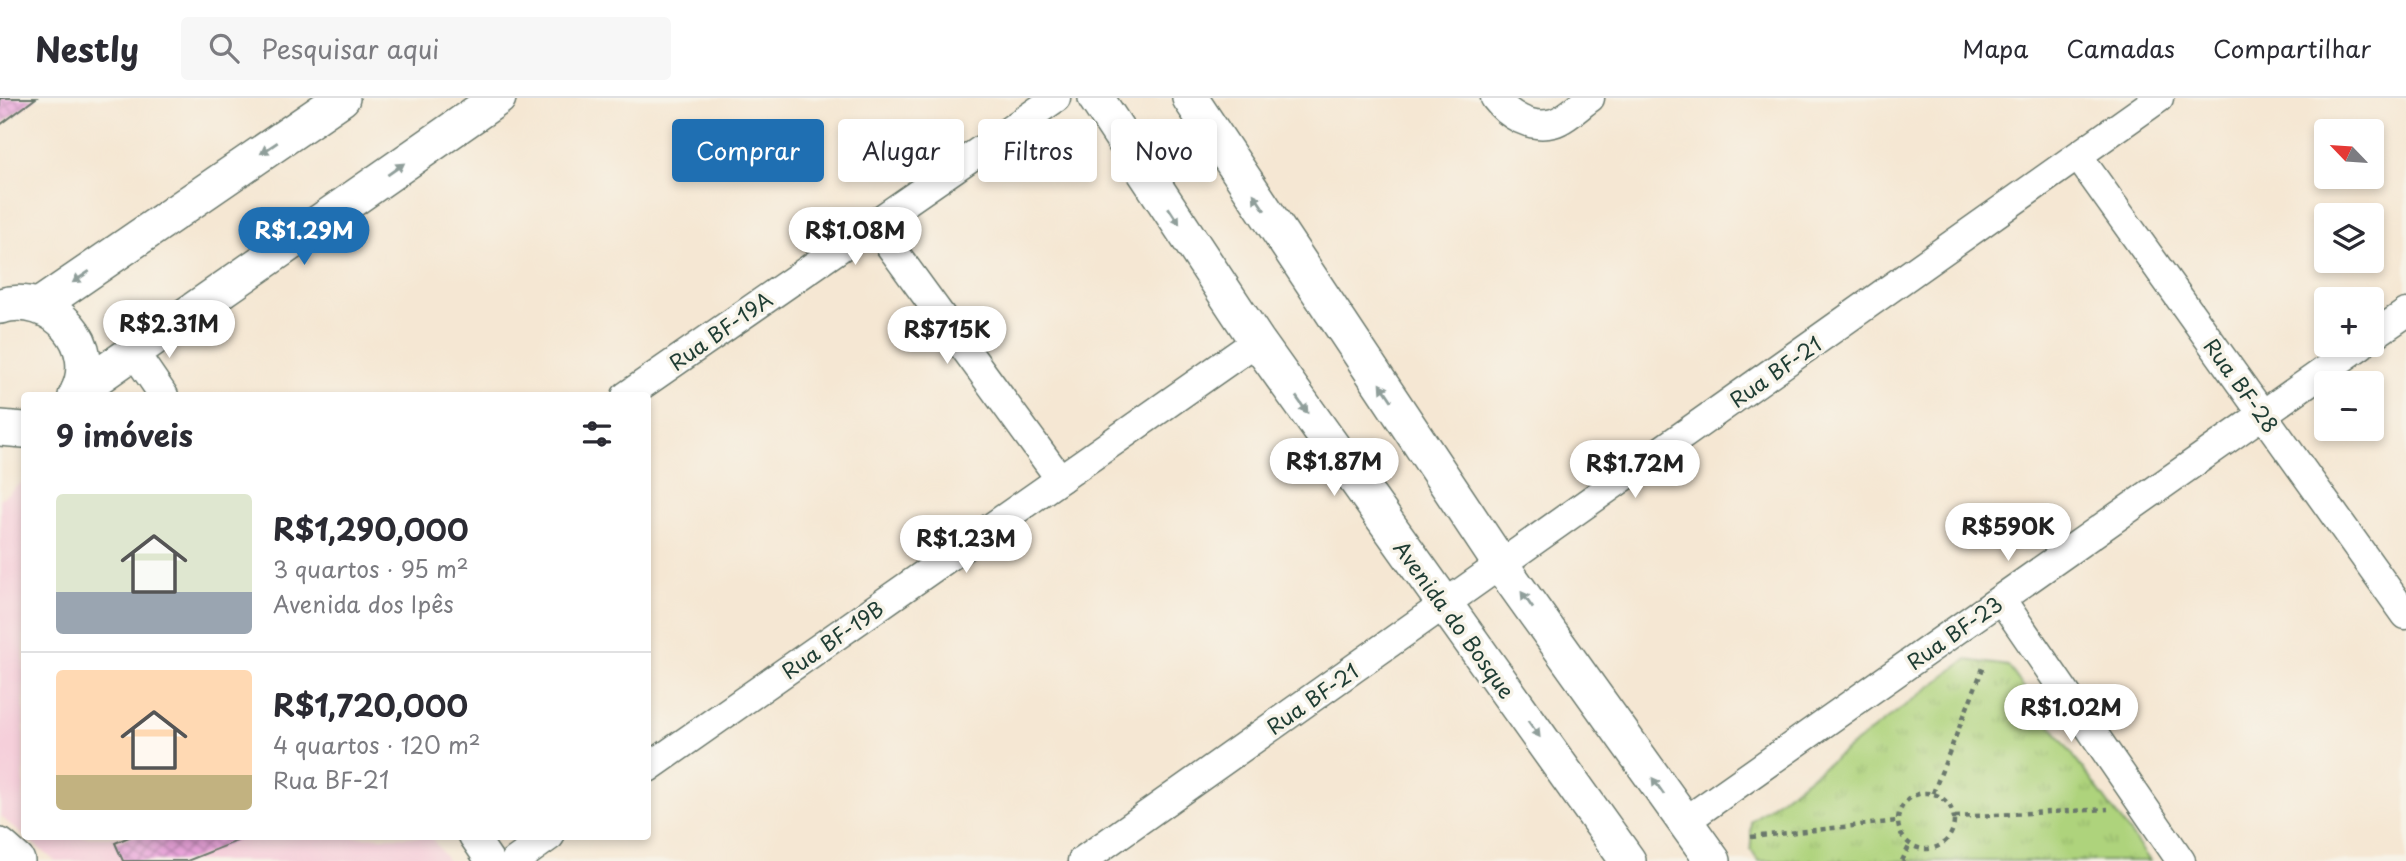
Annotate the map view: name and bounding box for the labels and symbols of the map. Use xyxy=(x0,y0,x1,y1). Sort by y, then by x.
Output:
north arrow xyxy=(2314,119,2384,189)
one-way arrow xyxy=(260,141,278,155)
one-way arrow xyxy=(387,162,405,176)
one-way arrow xyxy=(1253,193,1266,212)
one-way arrow xyxy=(1168,207,1181,226)
pin: R$1.29M xyxy=(239,208,369,267)
pin: R$1.08M xyxy=(790,208,920,267)
one-way arrow xyxy=(72,270,90,284)
street label: Rua BF-19A xyxy=(662,282,778,377)
pin: R$2.31M xyxy=(104,300,234,360)
pin: R$715K xyxy=(890,306,1004,366)
street label: Rua BF-21 xyxy=(1722,327,1828,415)
street label: Rua BF-28 xyxy=(2197,331,2287,439)
one-way arrow xyxy=(1379,382,1392,401)
one-way arrow xyxy=(1295,396,1309,414)
pin: R$1.87M xyxy=(1269,438,1399,498)
pin: R$1.72M xyxy=(1570,440,1700,500)
pin: R$590K xyxy=(1951,504,2065,563)
pin: R$1.23M xyxy=(901,516,1031,575)
street label: Avenida do Bosque xyxy=(1387,533,1523,705)
street label: Rua BF-23 xyxy=(1900,587,2008,677)
one-way arrow xyxy=(1520,591,1534,609)
street label: Rua BF-19B xyxy=(774,592,890,686)
street label: Rua BF-21 xyxy=(1259,654,1365,742)
pin: R$1.02M xyxy=(2006,684,2136,744)
one-way arrow xyxy=(1527,720,1541,739)
one-way arrow xyxy=(1651,777,1665,795)

